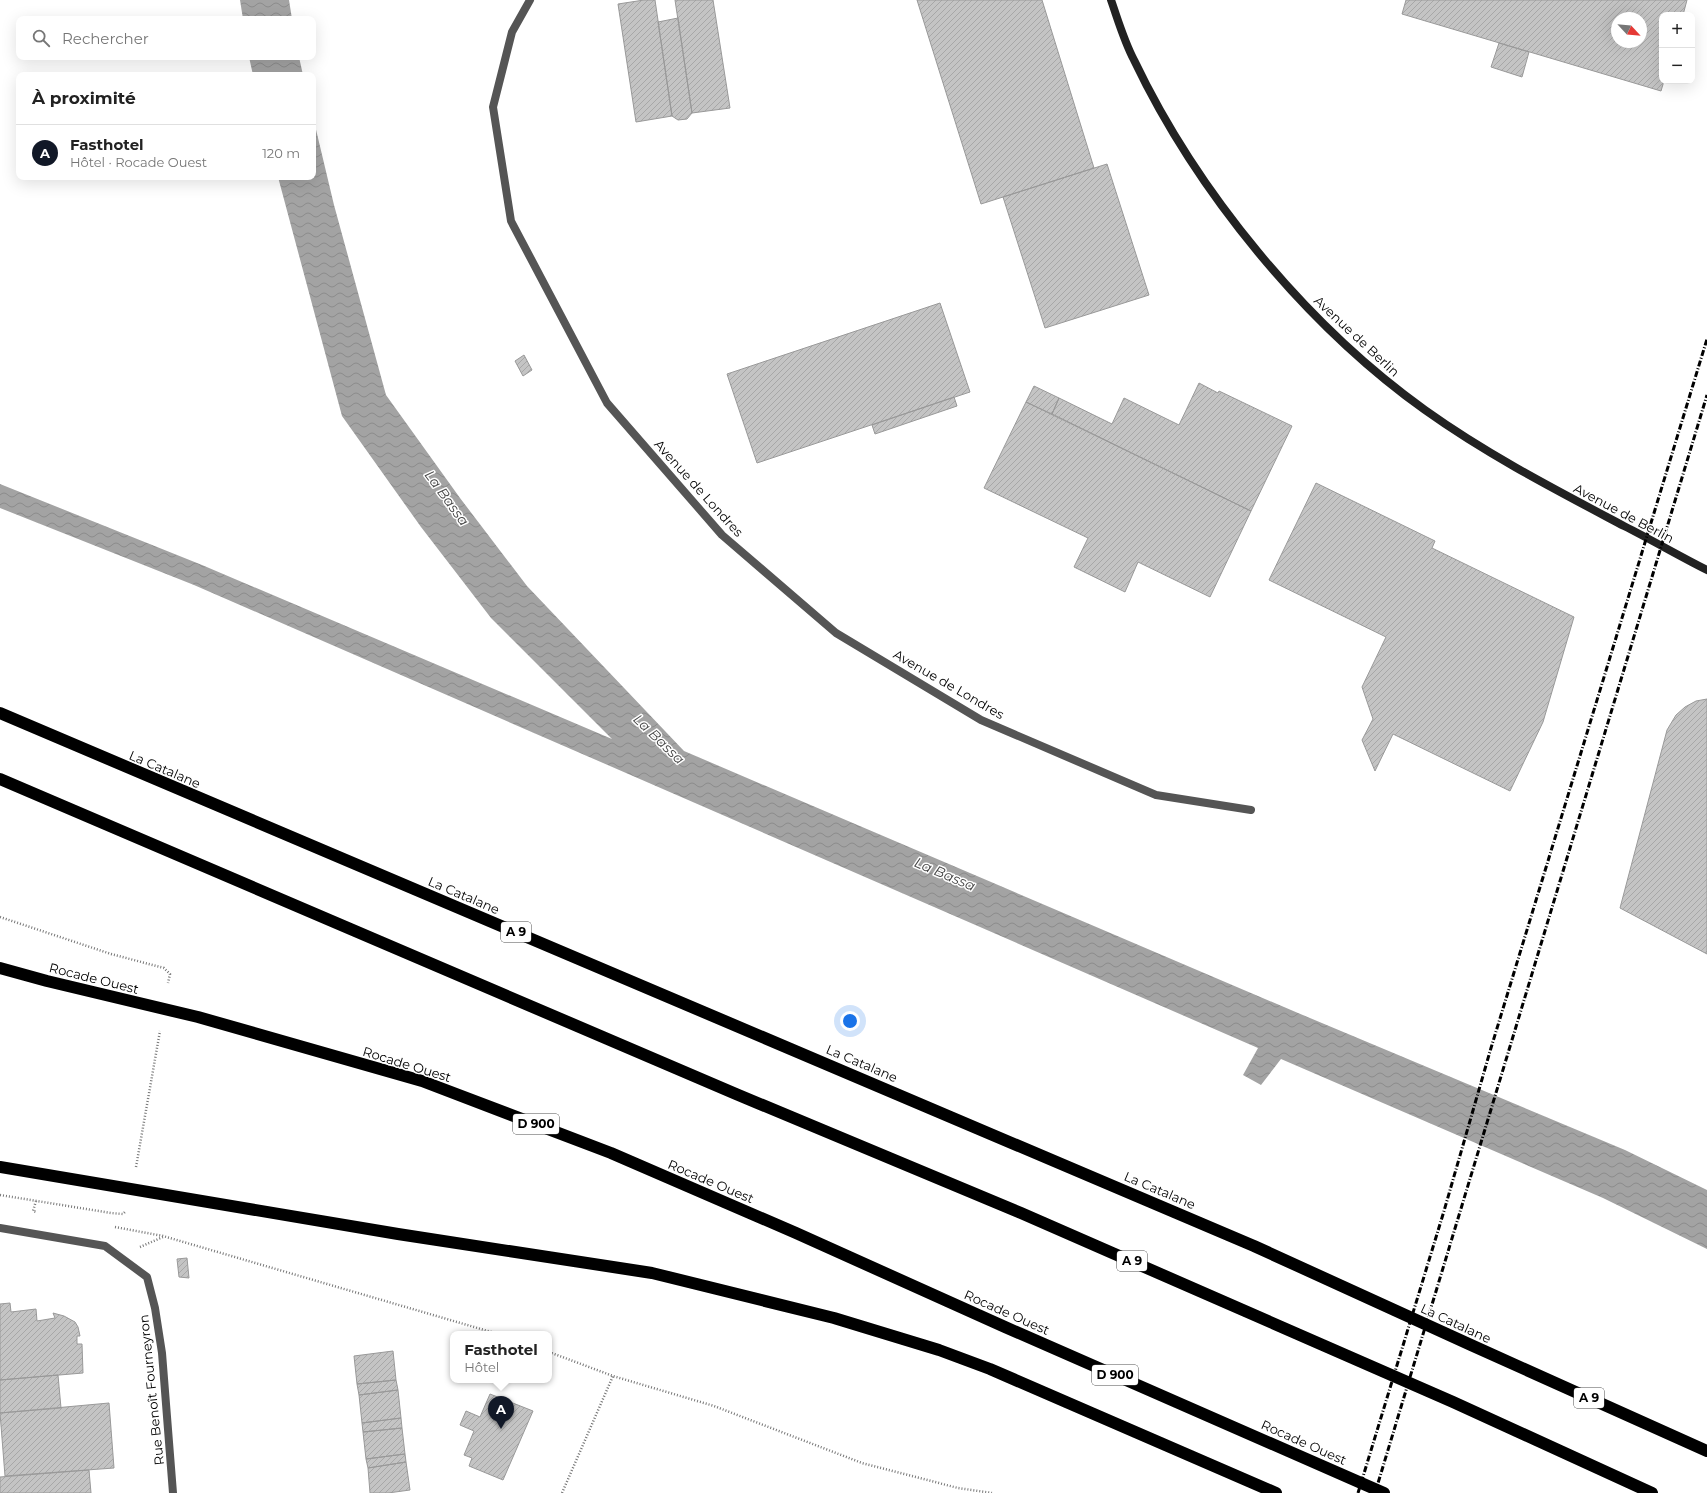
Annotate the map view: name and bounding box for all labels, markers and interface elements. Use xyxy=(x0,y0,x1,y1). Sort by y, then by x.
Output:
north arrow xyxy=(1611,12,1647,48)
map controls xyxy=(1659,12,1695,84)
button: + xyxy=(1659,12,1695,48)
search box xyxy=(16,16,316,60)
icon: search xyxy=(30,27,52,49)
text: Rechercher xyxy=(62,29,149,48)
button: − xyxy=(1659,48,1695,84)
text: À proximité xyxy=(32,88,136,108)
text: Fasthotel xyxy=(70,135,144,154)
text: A xyxy=(40,145,50,161)
text: 120 m xyxy=(262,145,300,161)
text: Hôtel · Rocade Ouest xyxy=(70,154,207,170)
street label: Avenue de Berlin xyxy=(1311,292,1403,380)
street label: Avenue de Londres xyxy=(651,436,747,540)
water label: La Bassa xyxy=(421,467,473,529)
street label: Avenue de Berlin xyxy=(1571,480,1677,546)
street label: Avenue de Londres xyxy=(891,646,1007,722)
water label: La Bassa xyxy=(630,710,688,768)
street label: La Catalane xyxy=(127,747,203,791)
water label: La Bassa xyxy=(912,853,978,895)
street label: La Catalane xyxy=(426,873,502,917)
road number: A 9 xyxy=(501,922,531,942)
street label: Rocade Ouest xyxy=(48,959,140,997)
your location xyxy=(840,1011,860,1031)
street label: La Catalane xyxy=(824,1041,900,1085)
street label: Rocade Ouest xyxy=(361,1043,453,1085)
road number: D 900 xyxy=(513,1114,559,1134)
street label: Rocade Ouest xyxy=(666,1156,756,1206)
street label: La Catalane xyxy=(1122,1168,1198,1212)
road number: A 9 xyxy=(1117,1251,1147,1271)
street label: Rocade Ouest xyxy=(962,1286,1052,1338)
street label: La Catalane xyxy=(1418,1300,1494,1346)
street label: Rue Benoît Fourneyron xyxy=(135,1314,167,1466)
popup xyxy=(450,1331,552,1383)
text: Fasthotel xyxy=(464,1340,538,1359)
text: Hôtel xyxy=(464,1359,499,1375)
road number: D 900 xyxy=(1092,1365,1138,1385)
road number: A 9 xyxy=(1574,1388,1604,1408)
pin: A xyxy=(488,1396,514,1429)
street label: Rocade Ouest xyxy=(1259,1416,1349,1468)

